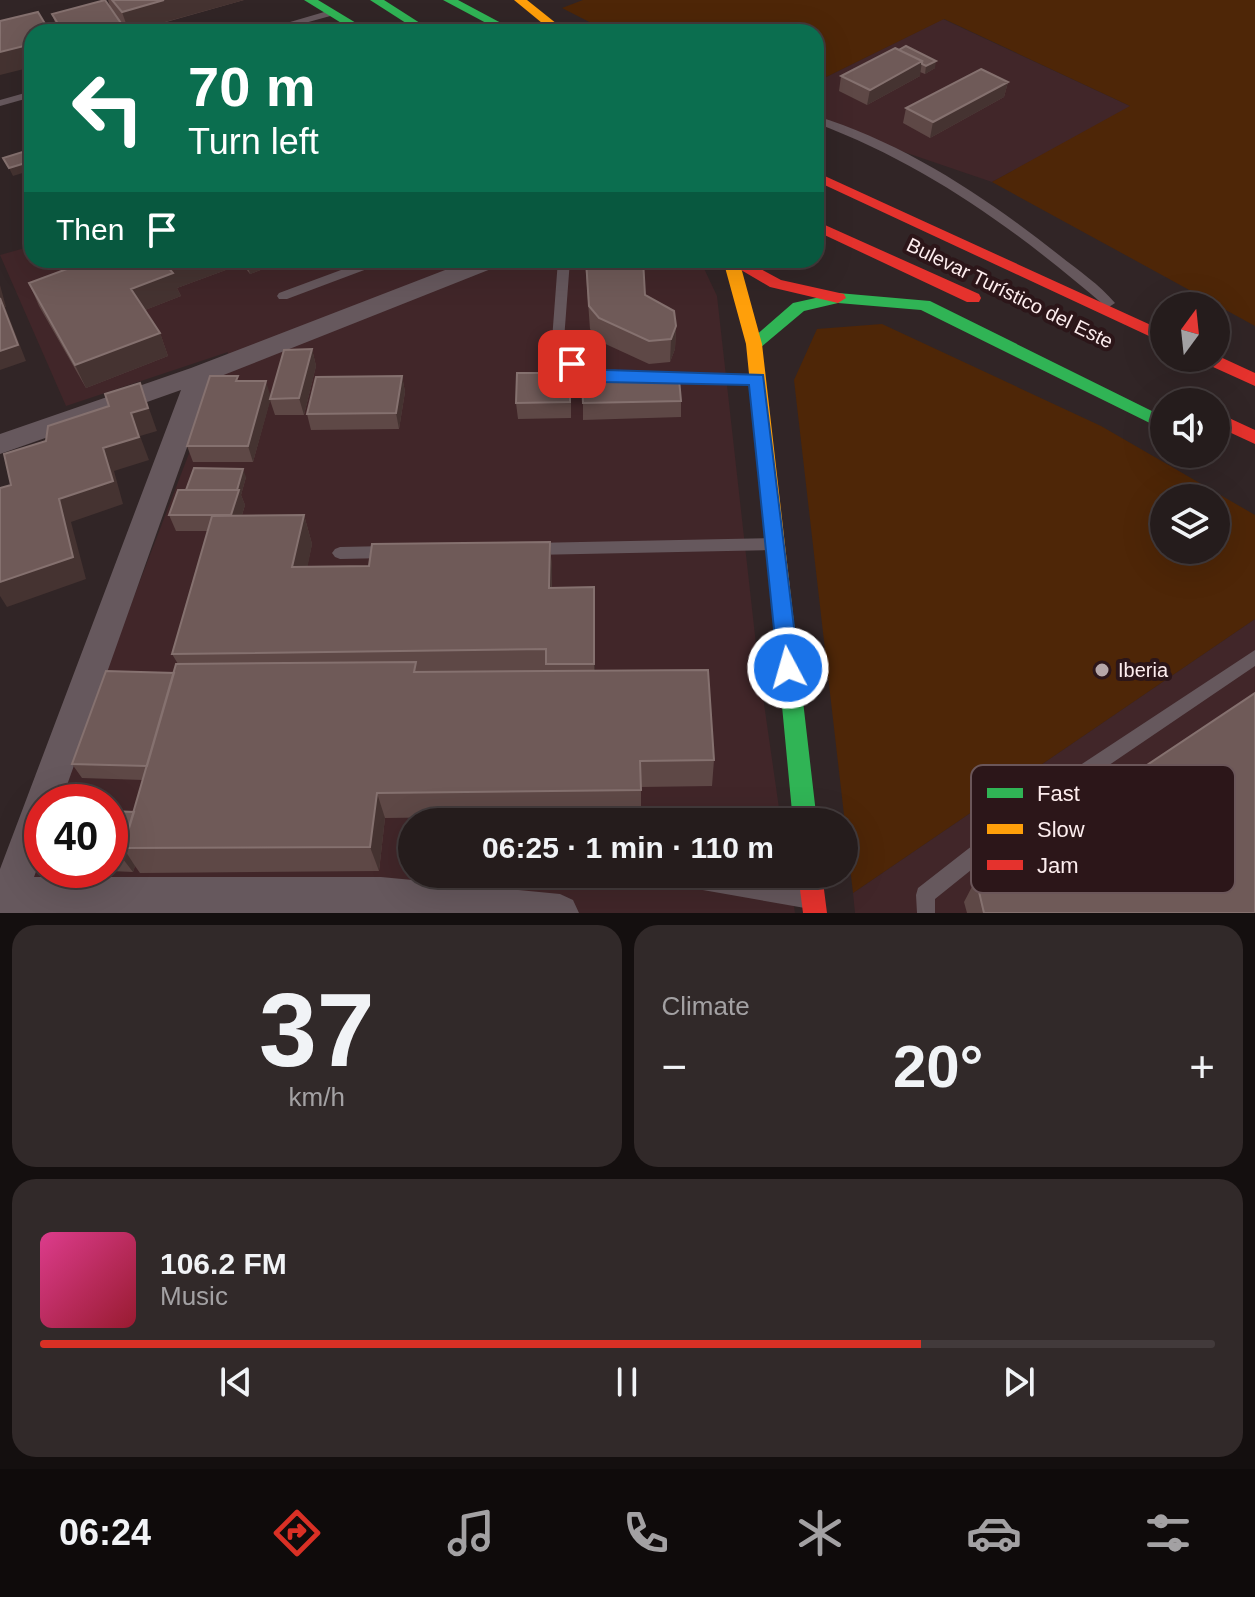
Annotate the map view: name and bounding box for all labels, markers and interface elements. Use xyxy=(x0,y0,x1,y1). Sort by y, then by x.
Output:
text: 70 m xyxy=(188,55,316,118)
icon: left xyxy=(56,56,160,160)
text: Turn left xyxy=(188,121,319,162)
icon: arrive xyxy=(140,208,184,252)
text: Then xyxy=(56,213,124,246)
street label: Bulevar Turístico del Este xyxy=(903,233,1117,353)
north arrow xyxy=(1150,292,1230,372)
map controls xyxy=(1150,292,1230,564)
pin xyxy=(538,330,606,398)
icon: arrive xyxy=(550,342,594,386)
button: sound xyxy=(1150,388,1230,468)
button: layers xyxy=(1150,484,1230,564)
position arrow xyxy=(746,626,830,710)
place label: Iberia xyxy=(1118,659,1169,681)
marker: Iberia xyxy=(1093,661,1111,679)
legend xyxy=(971,765,1235,893)
text: Fast xyxy=(1037,781,1080,806)
speed limit sign: 40 xyxy=(24,784,128,888)
text: Slow xyxy=(1037,817,1085,842)
text: 06:25 · 1 min · 110 m xyxy=(482,831,774,864)
text: Jam xyxy=(1037,853,1079,878)
text: 37 xyxy=(259,972,375,1088)
text: Climate xyxy=(662,991,750,1021)
text: 20° xyxy=(893,1033,984,1100)
text: − xyxy=(662,1042,687,1091)
text: + xyxy=(1189,1042,1215,1091)
text: km/h xyxy=(289,1082,345,1112)
text: 106.2 FM xyxy=(160,1247,287,1280)
text: Music xyxy=(160,1281,228,1311)
icon: previous xyxy=(214,1360,258,1404)
icon: pause xyxy=(605,1360,649,1404)
icon: next xyxy=(997,1360,1041,1404)
icon: directions xyxy=(269,1505,325,1561)
icon: music xyxy=(443,1505,499,1561)
icon: phone xyxy=(618,1505,674,1561)
icon: climate xyxy=(792,1505,848,1561)
icon: car xyxy=(966,1505,1022,1561)
icon: filters xyxy=(1140,1505,1196,1561)
text: 06:24 xyxy=(59,1512,151,1553)

